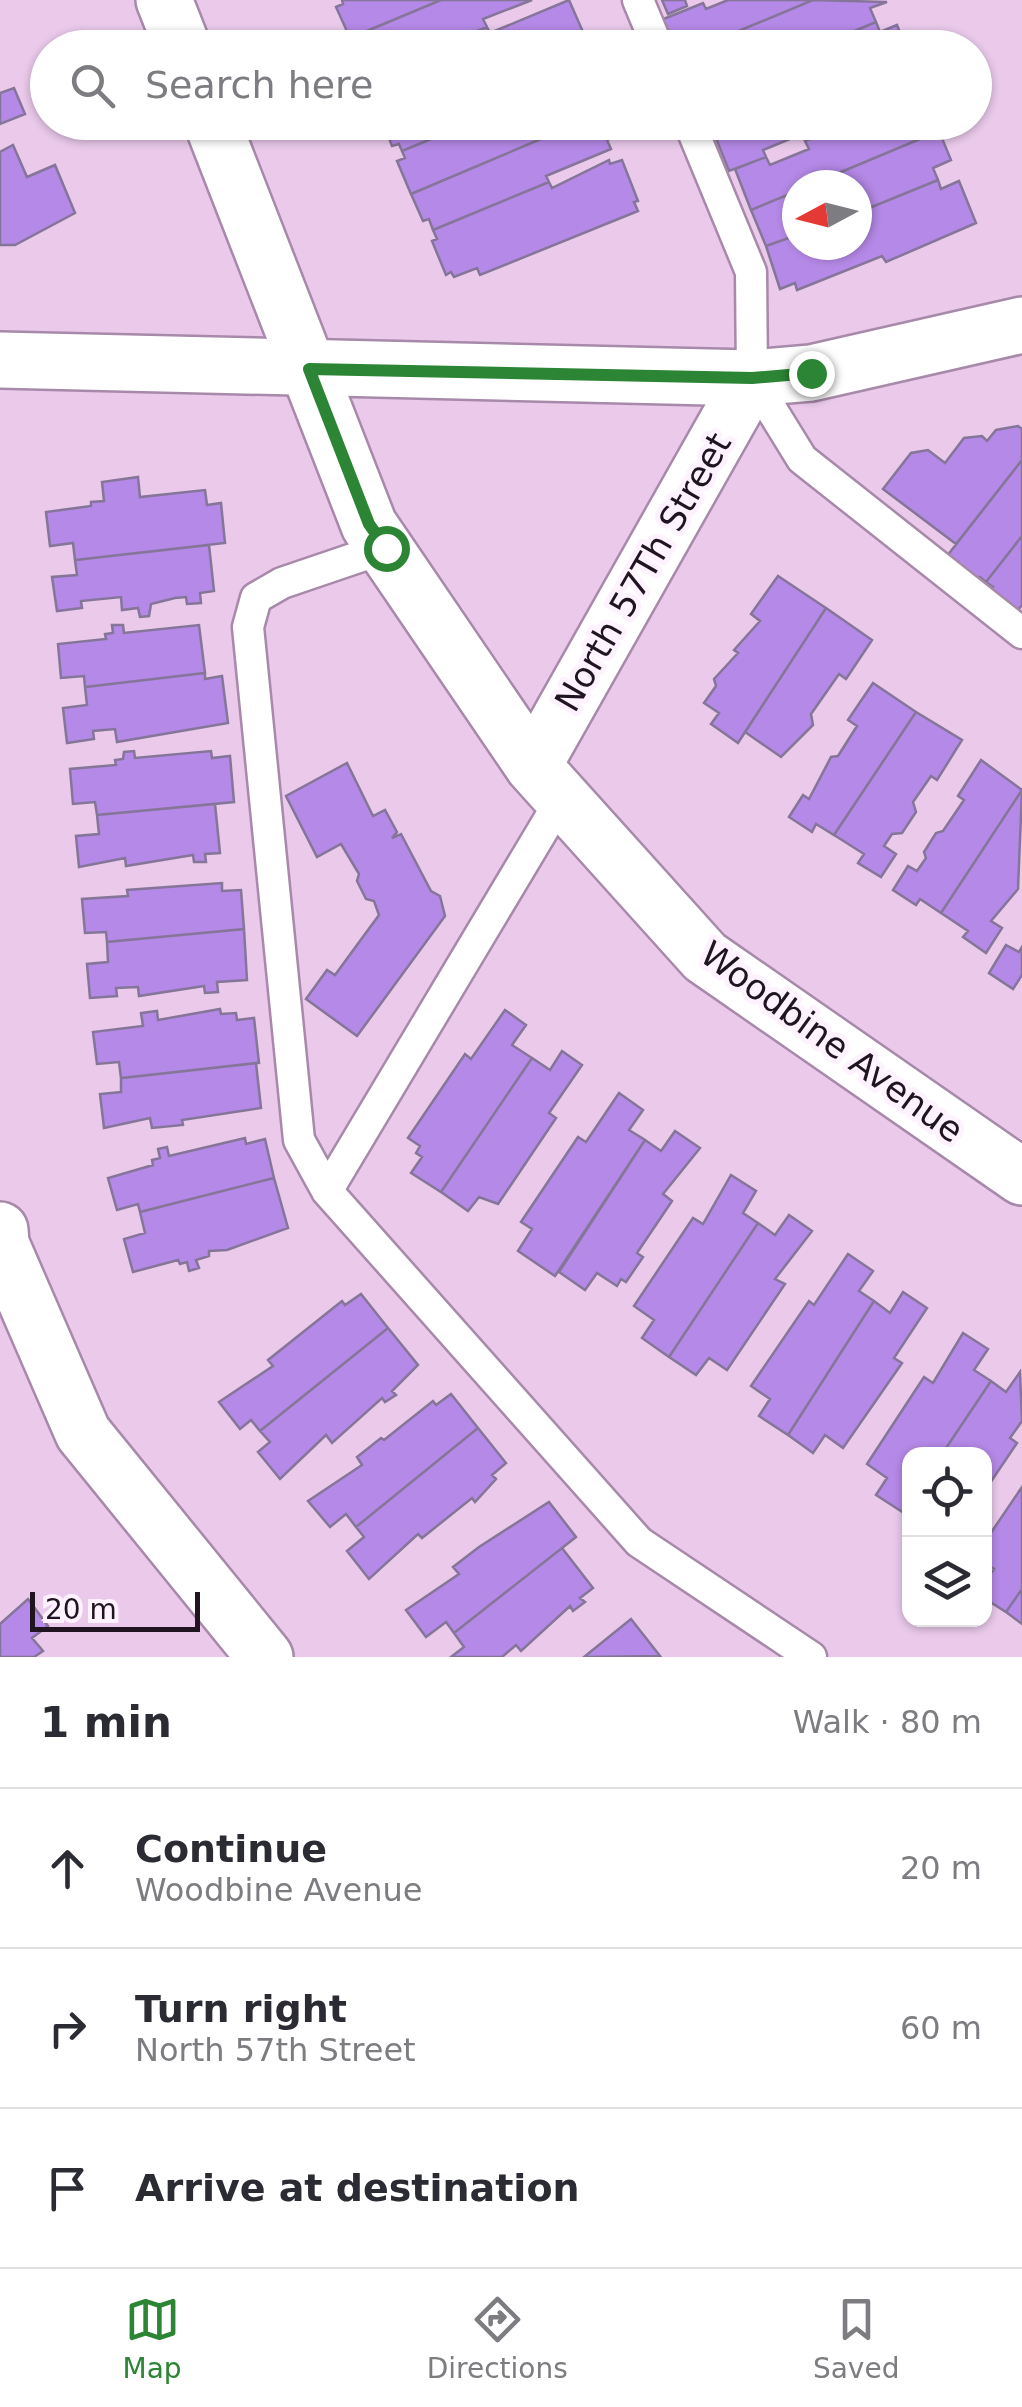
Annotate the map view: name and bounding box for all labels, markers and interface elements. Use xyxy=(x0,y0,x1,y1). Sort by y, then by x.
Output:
search box xyxy=(30,30,992,140)
icon: search xyxy=(65,58,120,113)
text: Search here xyxy=(145,63,373,107)
north arrow xyxy=(782,170,872,260)
route end xyxy=(789,351,835,397)
street label: North 57Th Street xyxy=(547,426,739,718)
route start xyxy=(364,526,410,572)
street label: Woodbine Avenue xyxy=(693,933,971,1151)
map controls xyxy=(902,1447,992,1627)
button: locate xyxy=(902,1447,992,1537)
button: layers xyxy=(902,1537,992,1627)
scale bar xyxy=(30,1587,200,1632)
text: 20 m xyxy=(45,1593,117,1626)
text: 1 min xyxy=(40,1698,172,1747)
text: Walk · 80 m xyxy=(793,1703,982,1741)
text: Continue xyxy=(135,1827,327,1871)
icon: ahead xyxy=(40,1841,95,1896)
text: 20 m xyxy=(900,1849,982,1887)
text: Woodbine Avenue xyxy=(135,1871,422,1909)
text: Turn right xyxy=(135,1987,347,2031)
icon: right xyxy=(40,2001,95,2056)
text: 60 m xyxy=(900,2009,982,2047)
text: North 57th Street xyxy=(135,2031,416,2069)
icon: arrive xyxy=(40,2161,95,2216)
text: Arrive at destination xyxy=(135,2166,580,2210)
tab: Map xyxy=(123,2292,182,2385)
tab: Directions xyxy=(427,2292,568,2385)
tab: Saved xyxy=(813,2292,899,2385)

